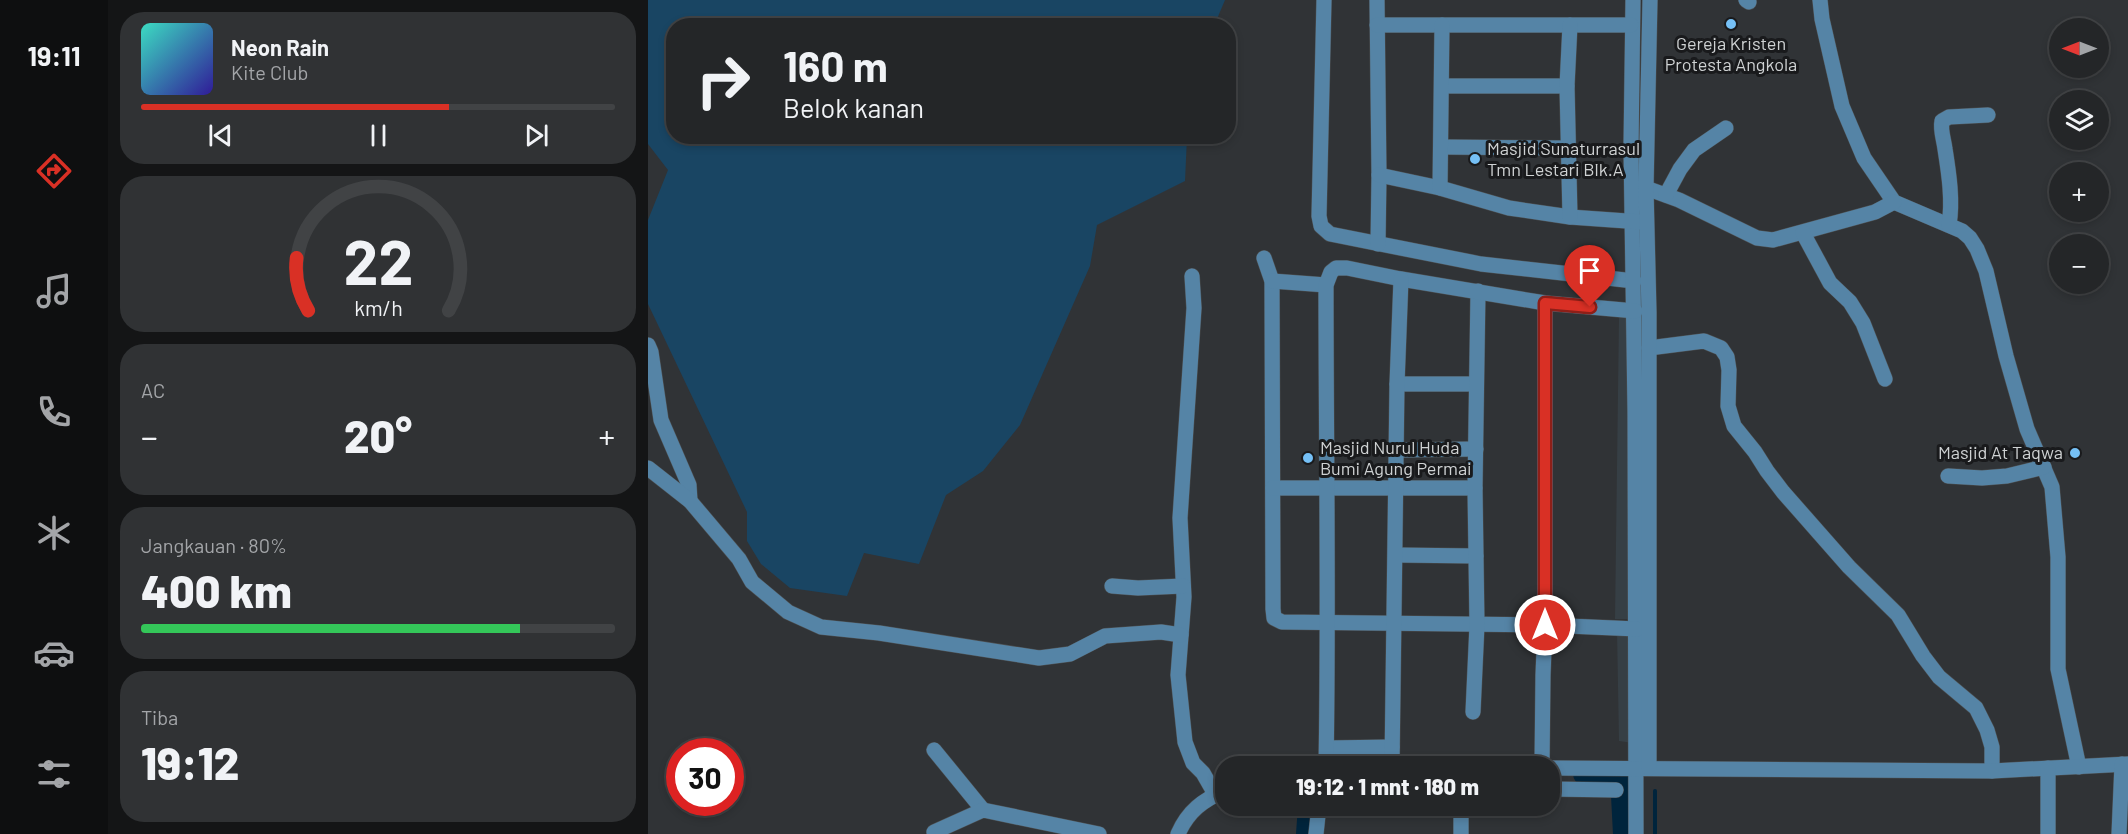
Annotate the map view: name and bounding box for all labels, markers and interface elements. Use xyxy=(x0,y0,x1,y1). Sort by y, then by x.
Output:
marker: Gereja Kristen Protesta Angkola xyxy=(1724,17,1738,31)
north arrow xyxy=(2049,18,2109,78)
map controls xyxy=(2049,18,2109,294)
place label: Gereja Kristen Protesta Angkola xyxy=(1665,32,1797,75)
text: Neon Rain xyxy=(231,34,329,60)
text: 19:11 xyxy=(27,39,81,71)
text: 160 m xyxy=(783,40,888,90)
icon: right xyxy=(684,42,762,120)
text: Kite Club xyxy=(231,60,308,84)
button: layers xyxy=(2049,90,2109,150)
text: Belok kanan xyxy=(783,91,924,123)
icon: previous xyxy=(204,119,237,152)
icon: pause xyxy=(362,119,395,152)
icon: next xyxy=(520,119,553,152)
place label: Masjid Sunaturrasul Tmn Lestari Blk.A xyxy=(1487,137,1640,180)
icon: directions xyxy=(33,150,75,192)
marker: Masjid Sunaturrasul Tmn Lestari Blk.A xyxy=(1468,152,1482,166)
button: + xyxy=(2049,162,2109,222)
text: 22 xyxy=(343,223,413,297)
button: − xyxy=(2049,234,2109,294)
pin xyxy=(1564,245,1615,307)
icon: arrive xyxy=(1573,254,1606,287)
icon: music xyxy=(33,270,75,312)
text: km/h xyxy=(354,295,402,320)
text: AC xyxy=(141,378,165,402)
icon: phone xyxy=(33,391,75,433)
text: 20° xyxy=(344,408,412,462)
text: − xyxy=(141,416,158,456)
text: + xyxy=(599,416,615,456)
place label: Masjid Nurul Huda Bumi Agung Permai xyxy=(1320,436,1472,479)
place label: Masjid At Taqwa xyxy=(1938,441,2063,463)
marker: Masjid At Taqwa xyxy=(2068,446,2082,460)
marker: Masjid Nurul Huda Bumi Agung Permai xyxy=(1301,451,1315,465)
icon: climate xyxy=(33,512,75,554)
text: Jangkauan · 80% xyxy=(141,533,287,557)
text: 400 km xyxy=(141,563,292,617)
position arrow xyxy=(1513,593,1577,657)
icon: car xyxy=(33,632,75,674)
text: Tiba xyxy=(141,705,178,729)
text: 19:12 xyxy=(141,735,239,789)
speed limit sign: 30 xyxy=(666,738,744,816)
icon: filters xyxy=(33,753,75,795)
text: 19:12 · 1 mnt · 180 m xyxy=(1296,773,1479,799)

